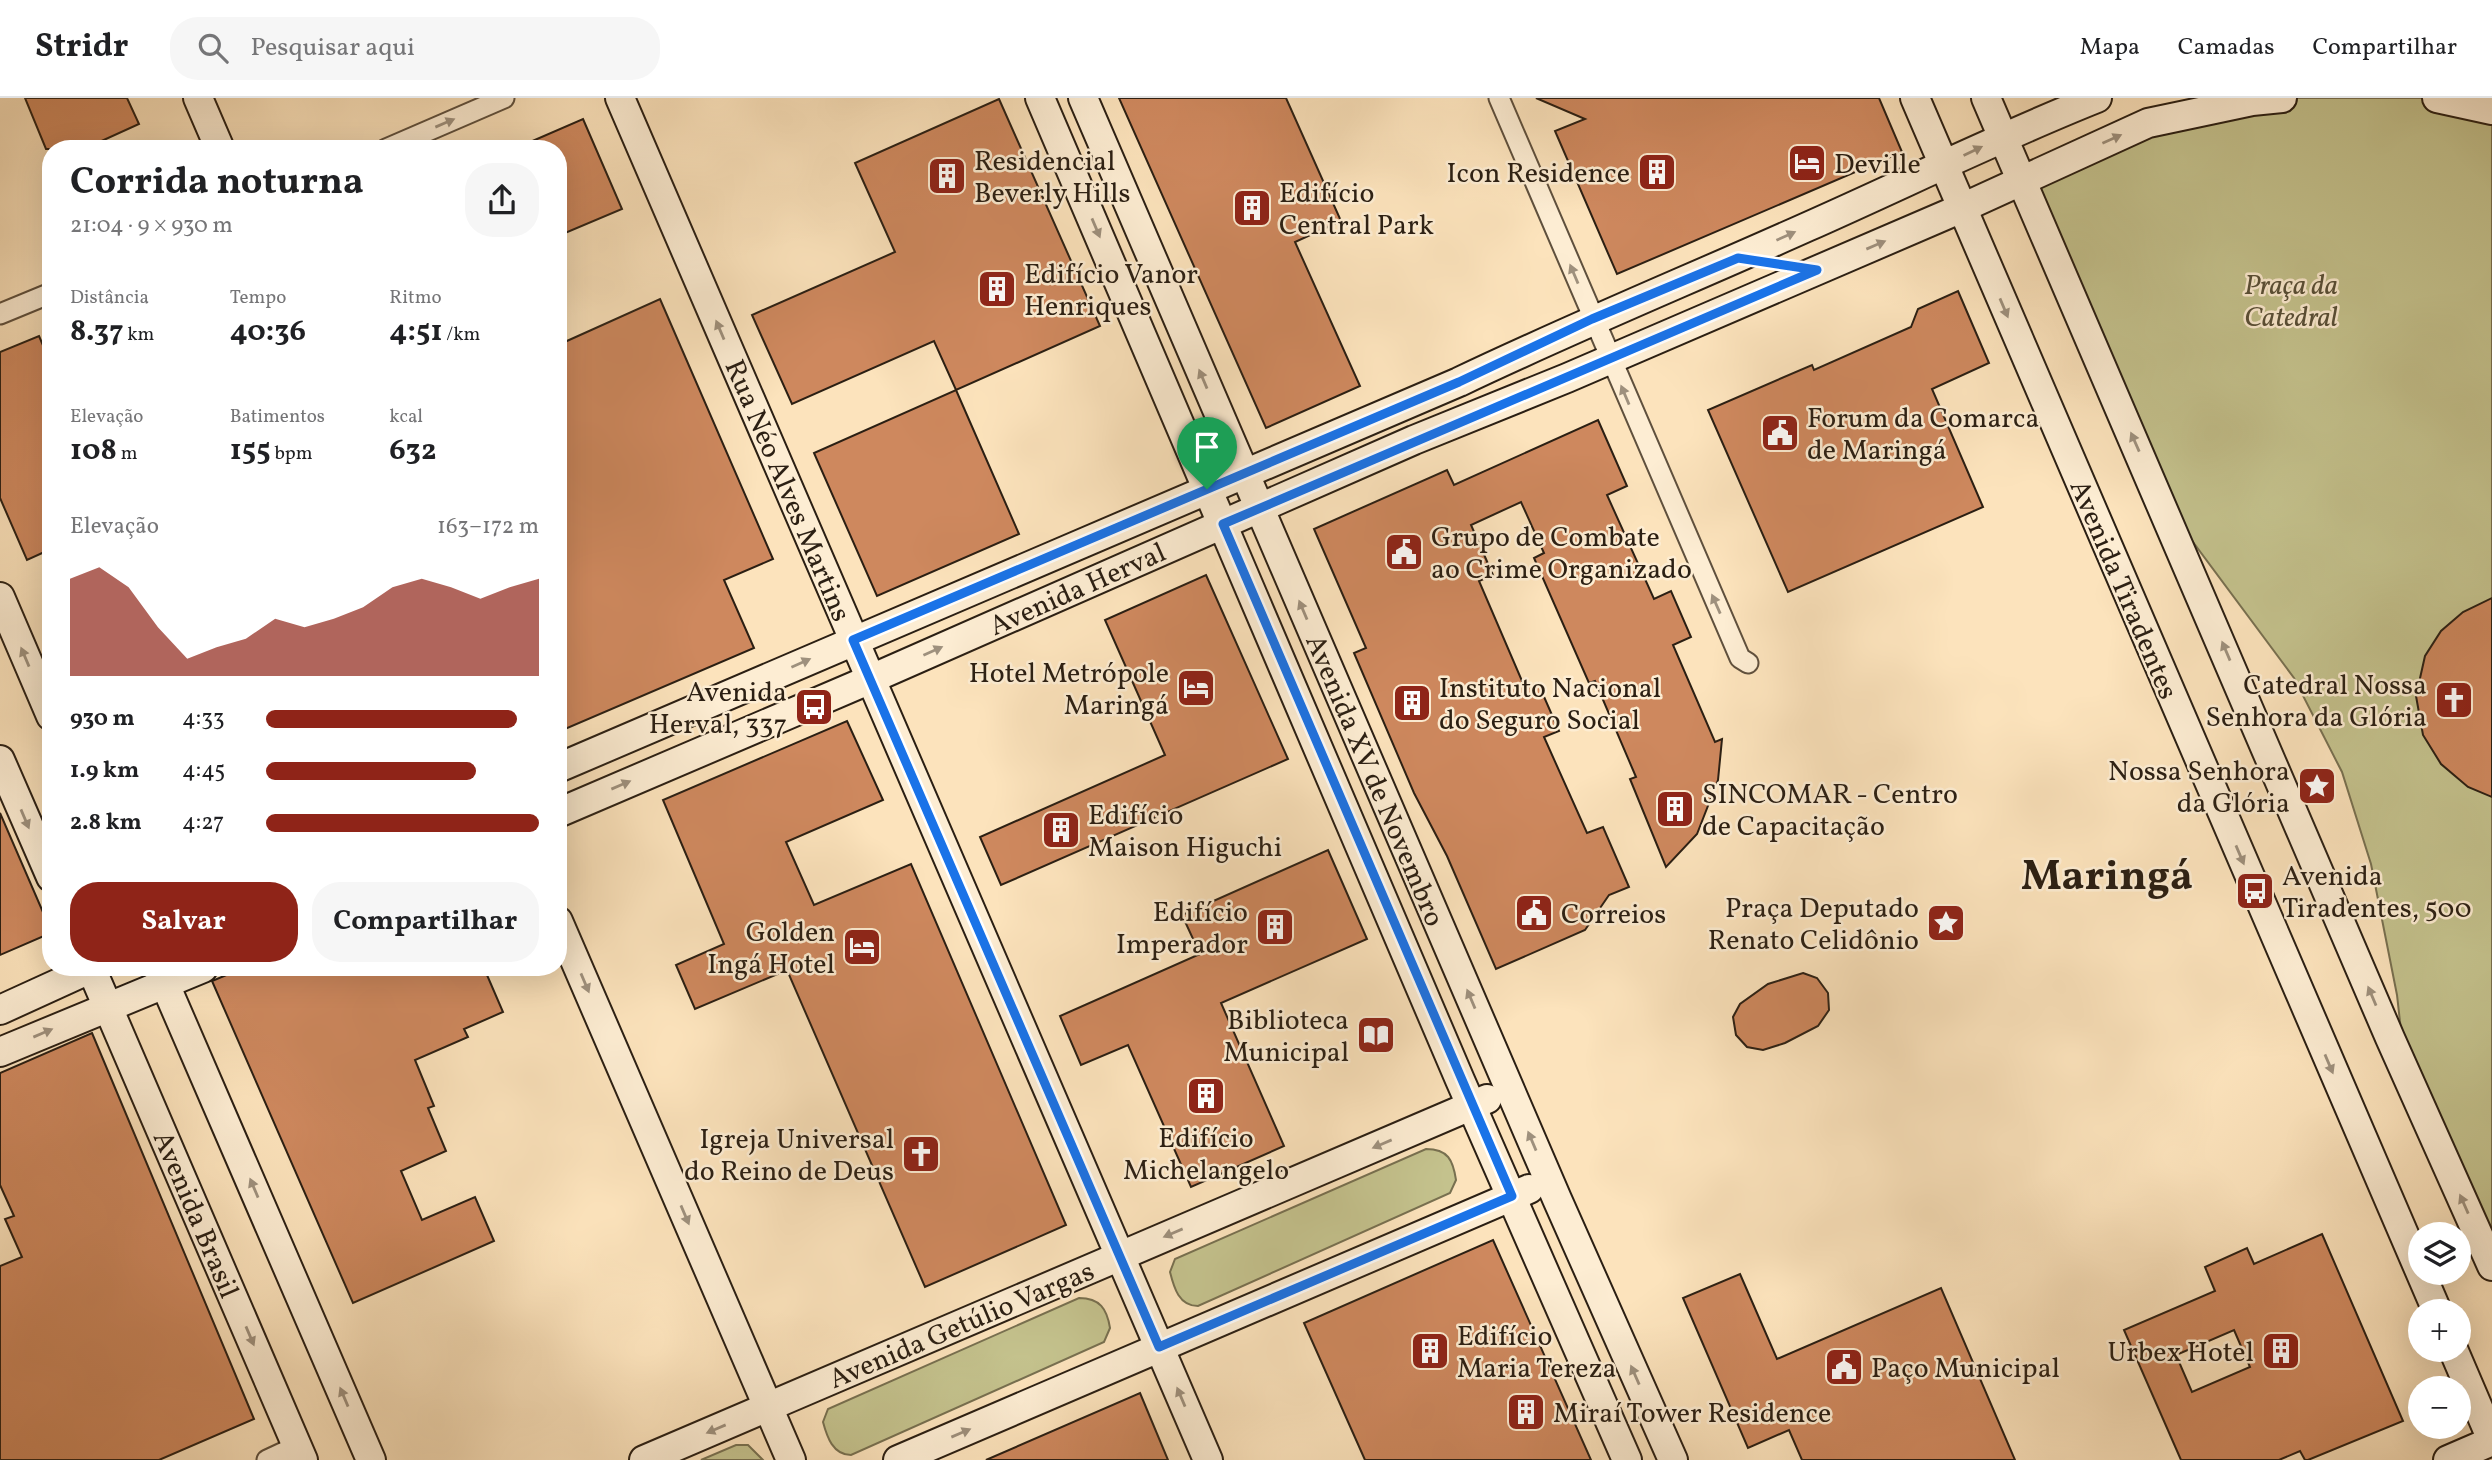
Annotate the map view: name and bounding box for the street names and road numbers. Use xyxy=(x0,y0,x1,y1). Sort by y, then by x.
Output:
street label: Rua Néo Alves Martins xyxy=(714,354,860,628)
street label: Avenida Tiradentes xyxy=(2059,474,2187,706)
street label: Avenida Herval xyxy=(984,534,1172,647)
street label: Avenida XV de Novembro xyxy=(1295,629,1453,933)
street label: Avenida Brasil xyxy=(142,1125,247,1305)
street label: Avenida Getúlio Vargas xyxy=(823,1253,1101,1400)

